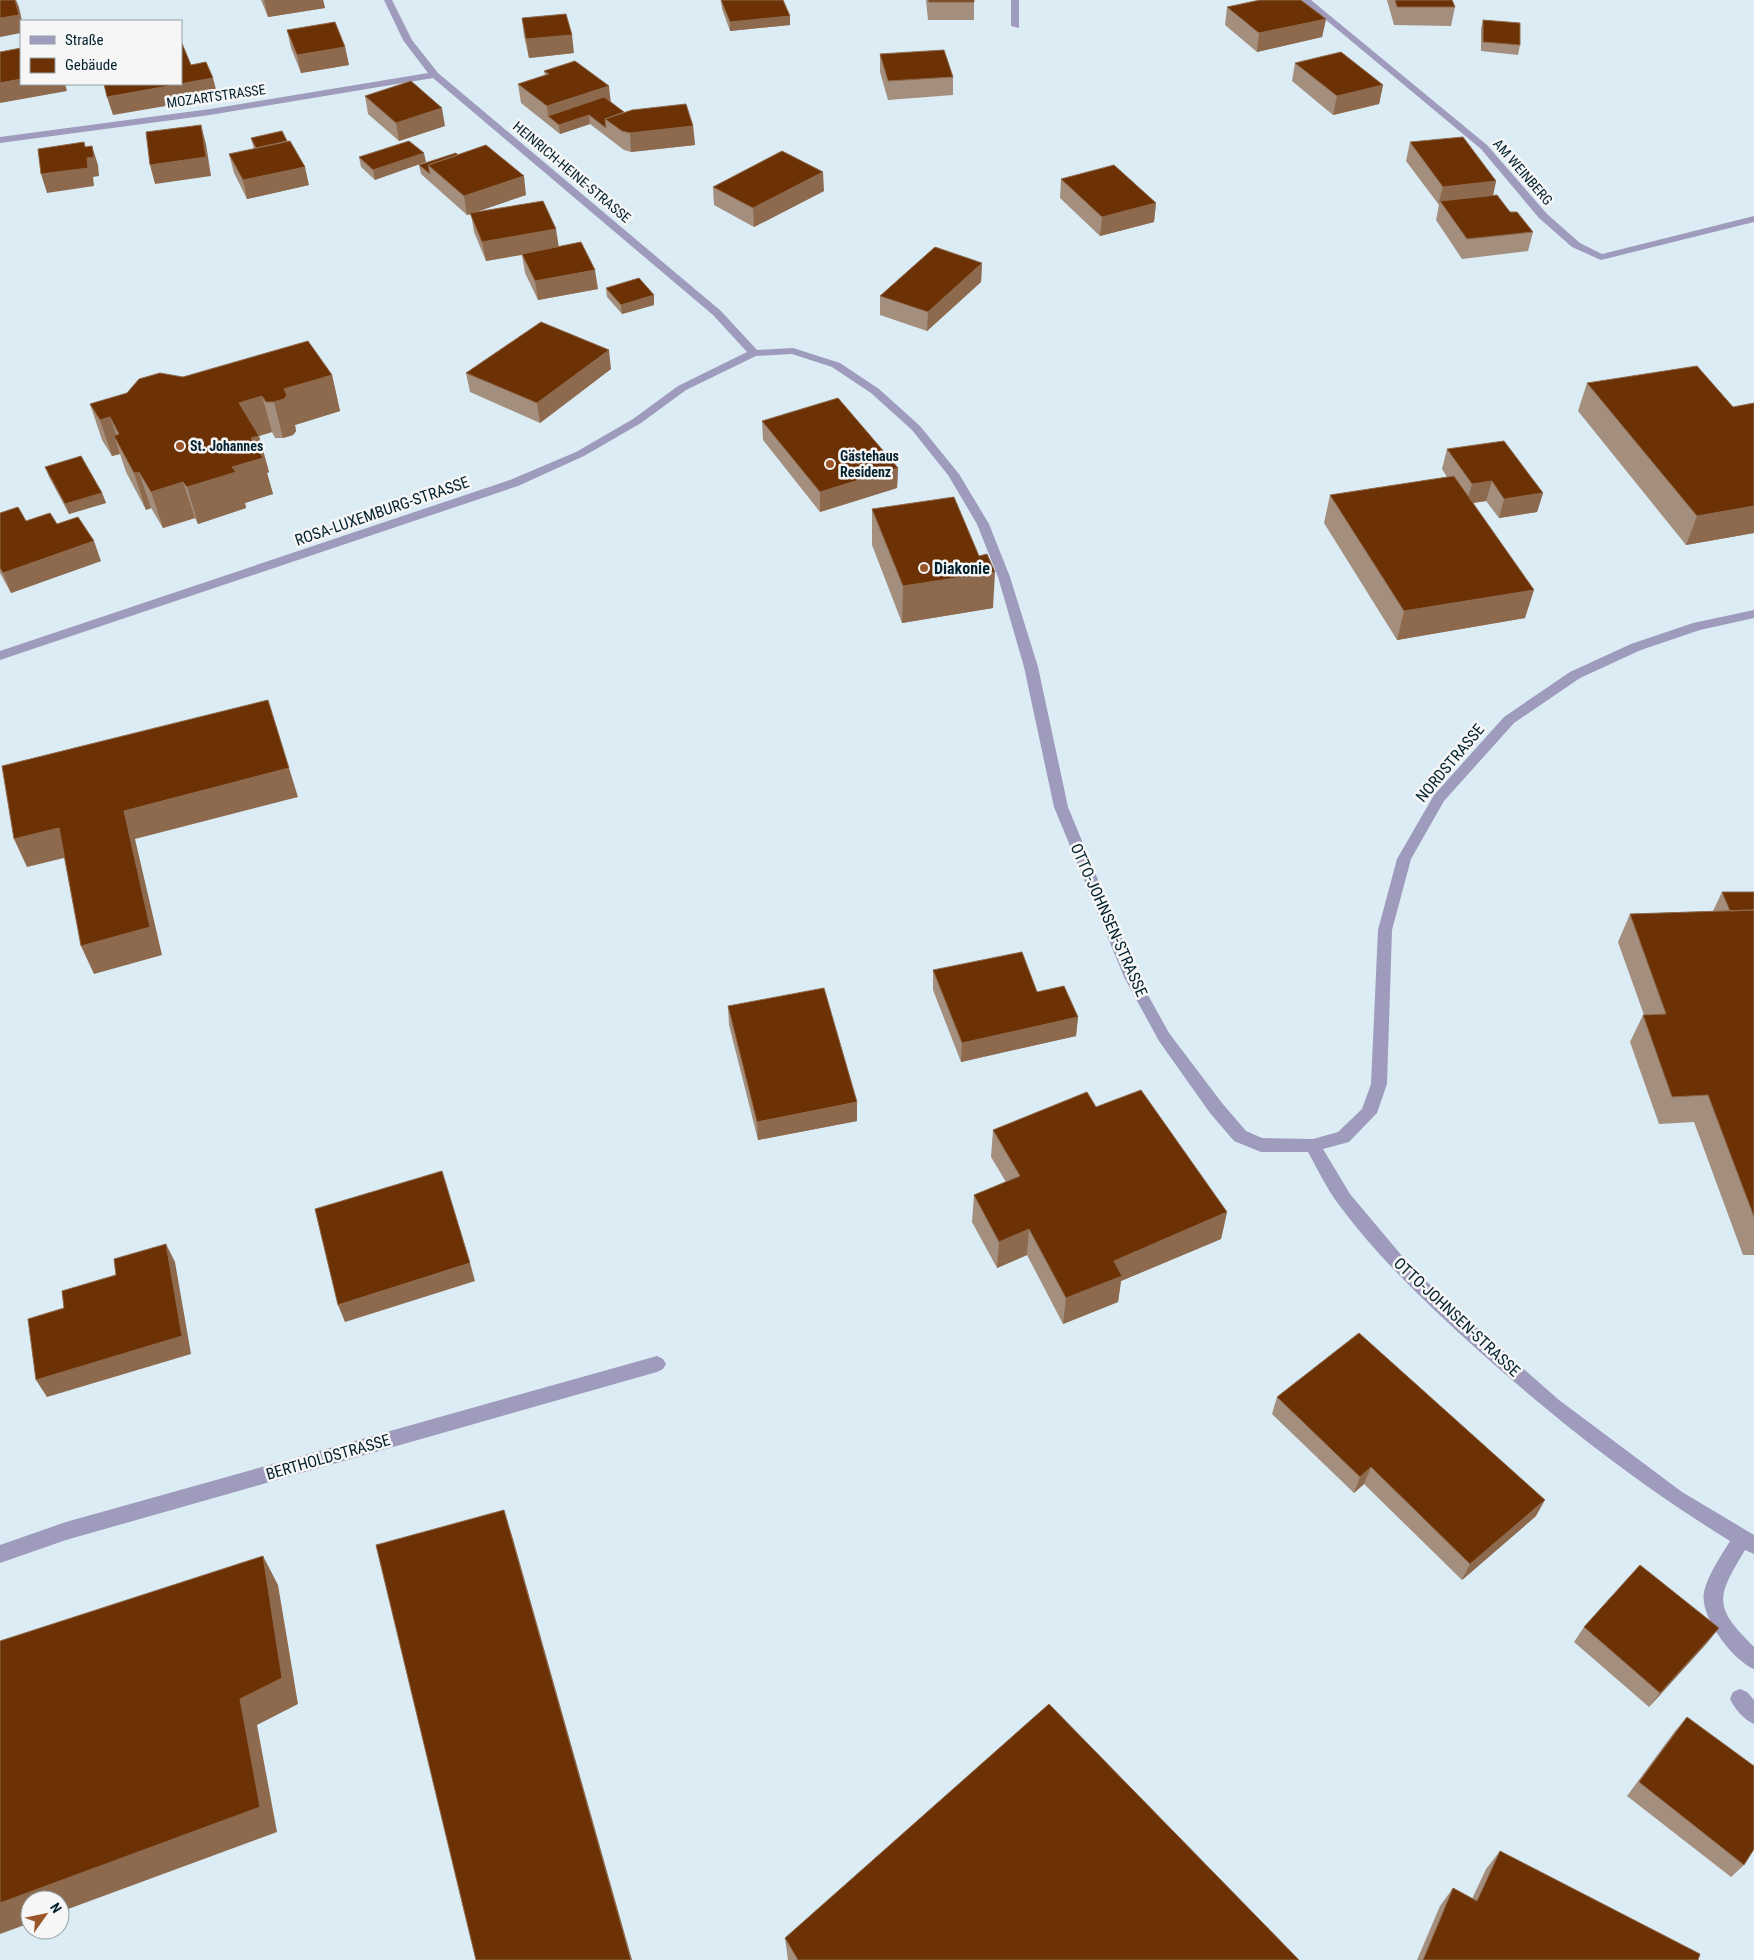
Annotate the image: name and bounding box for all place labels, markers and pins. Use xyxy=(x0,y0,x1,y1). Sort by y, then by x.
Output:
place label: St. Johannes xyxy=(190,438,263,454)
marker: St. Johannes xyxy=(174,440,186,452)
place label: Gästehaus Residenz xyxy=(840,448,899,480)
marker: Gästehaus Residenz xyxy=(824,458,836,470)
place label: Diakonie xyxy=(934,559,990,578)
marker: Diakonie xyxy=(918,562,930,574)

